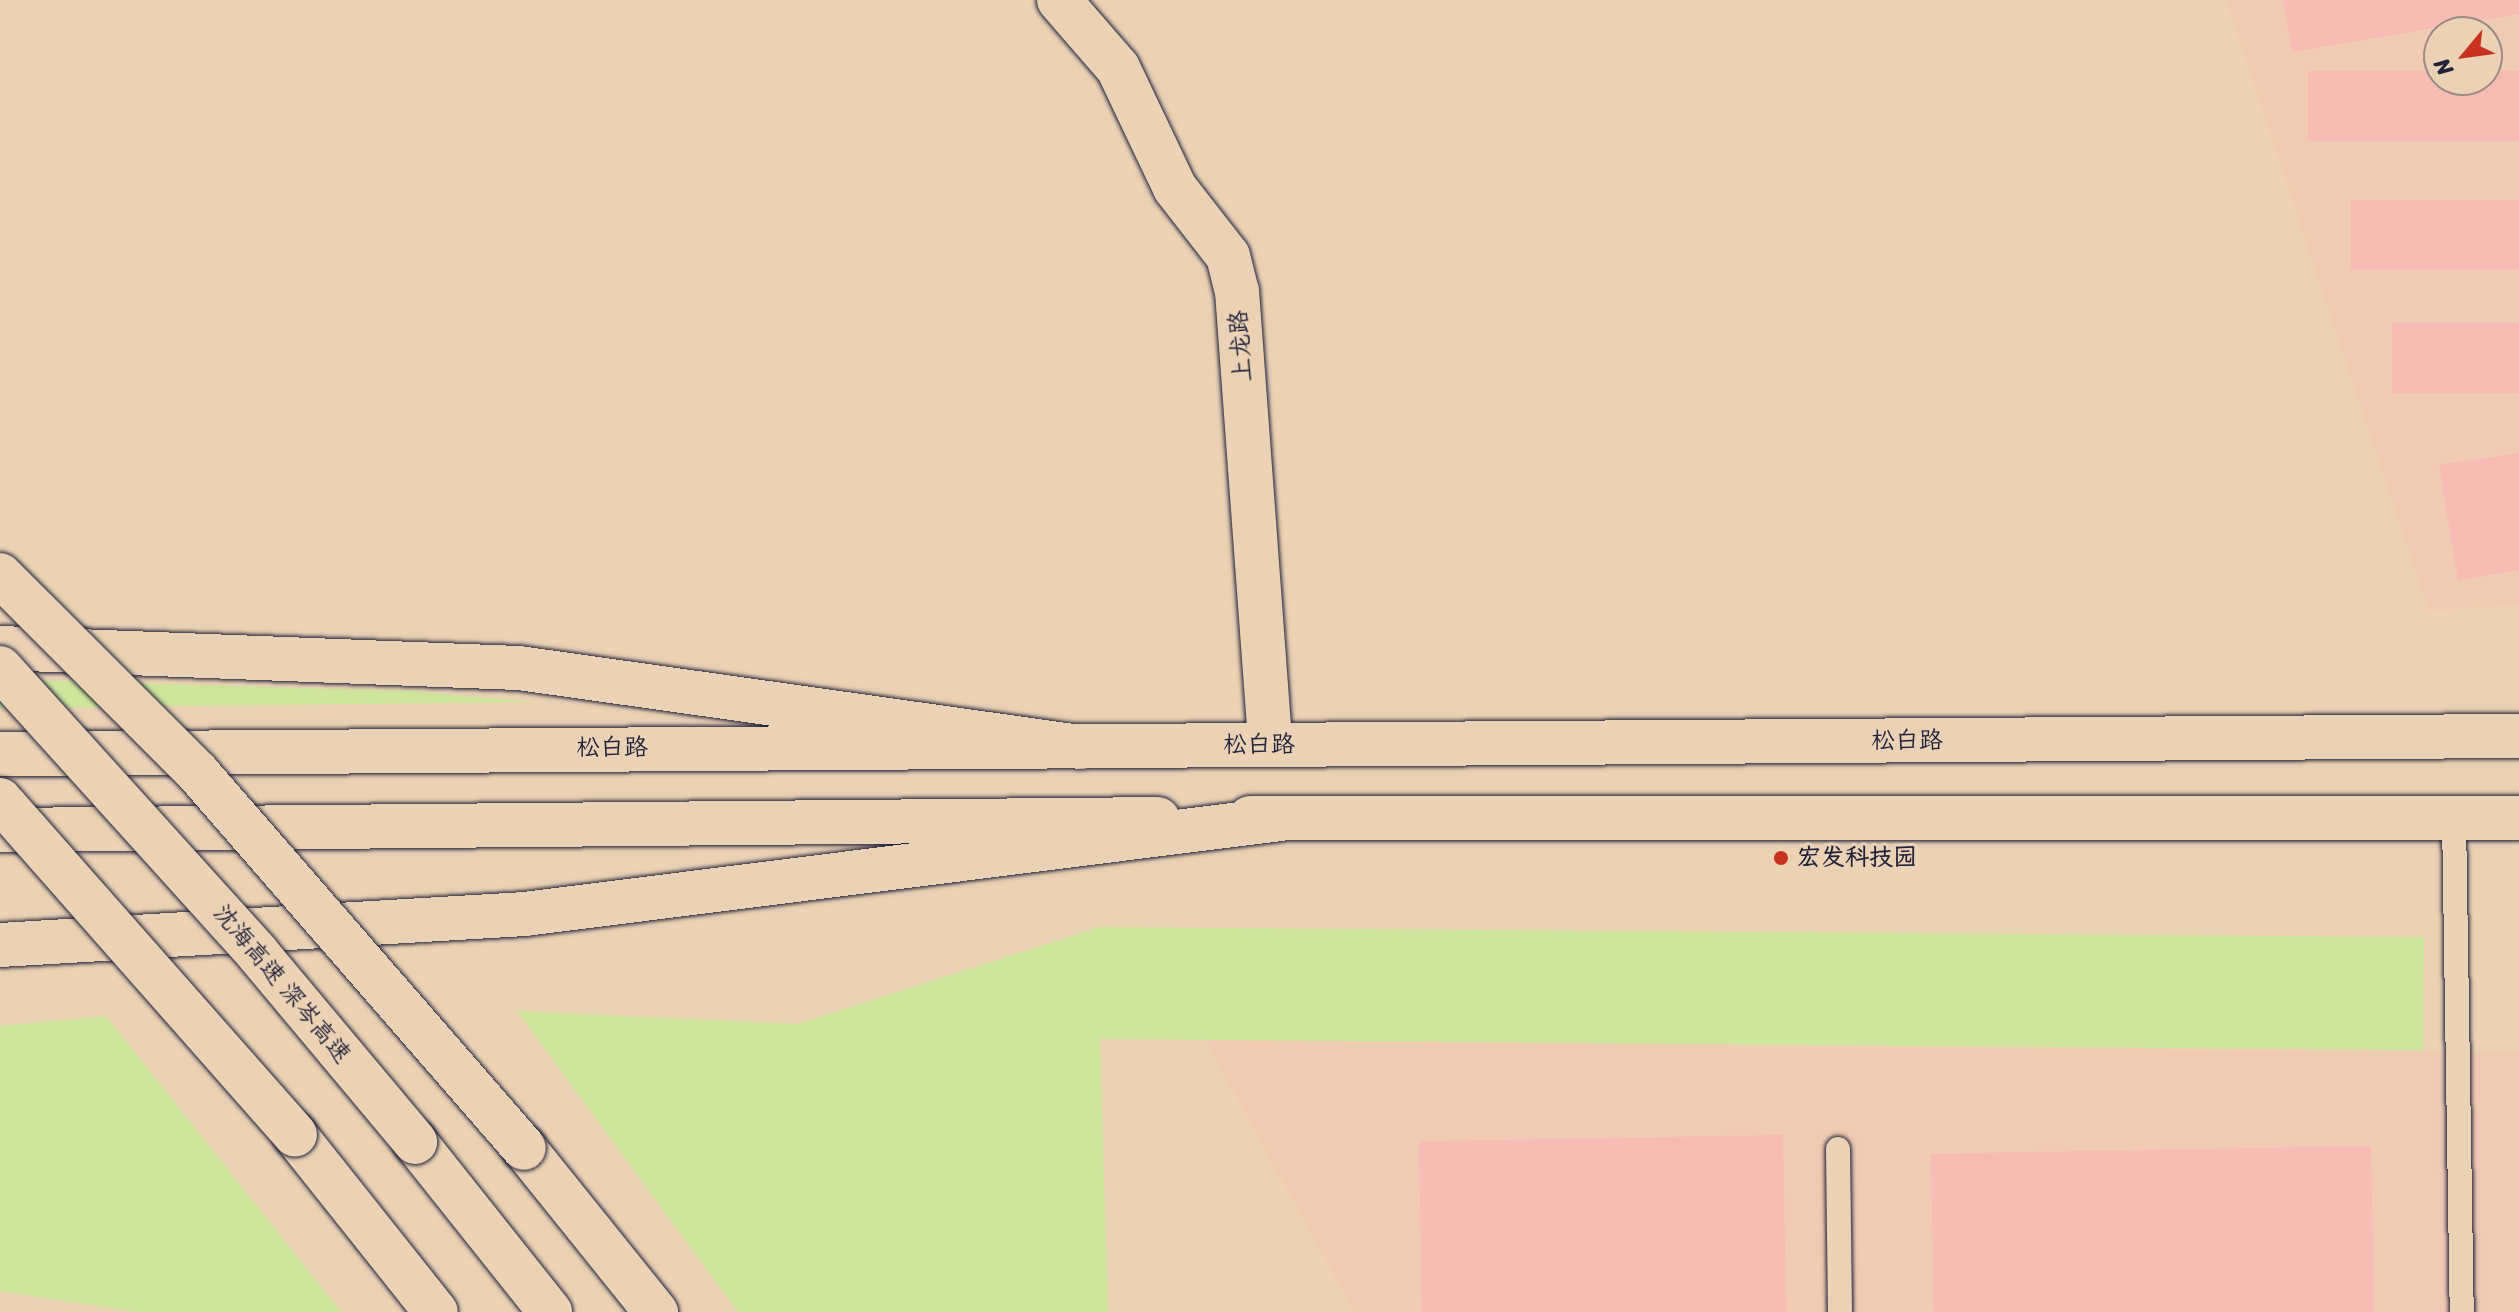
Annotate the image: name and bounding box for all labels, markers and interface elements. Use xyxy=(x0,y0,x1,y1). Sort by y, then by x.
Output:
north arrow xyxy=(2423,16,2503,96)
text: N xyxy=(2423,51,2464,83)
street label: 上龙路 xyxy=(1224,309,1258,383)
street label: 松白路 xyxy=(1871,727,1943,755)
street label: 松白路 xyxy=(1223,731,1295,759)
street label: 松白路 xyxy=(576,734,648,762)
place label: 宏发科技园 xyxy=(1797,844,1917,872)
marker: 宏发科技园 xyxy=(1772,849,1790,867)
street label: 沈海高速 深岑高速 xyxy=(207,899,357,1069)

